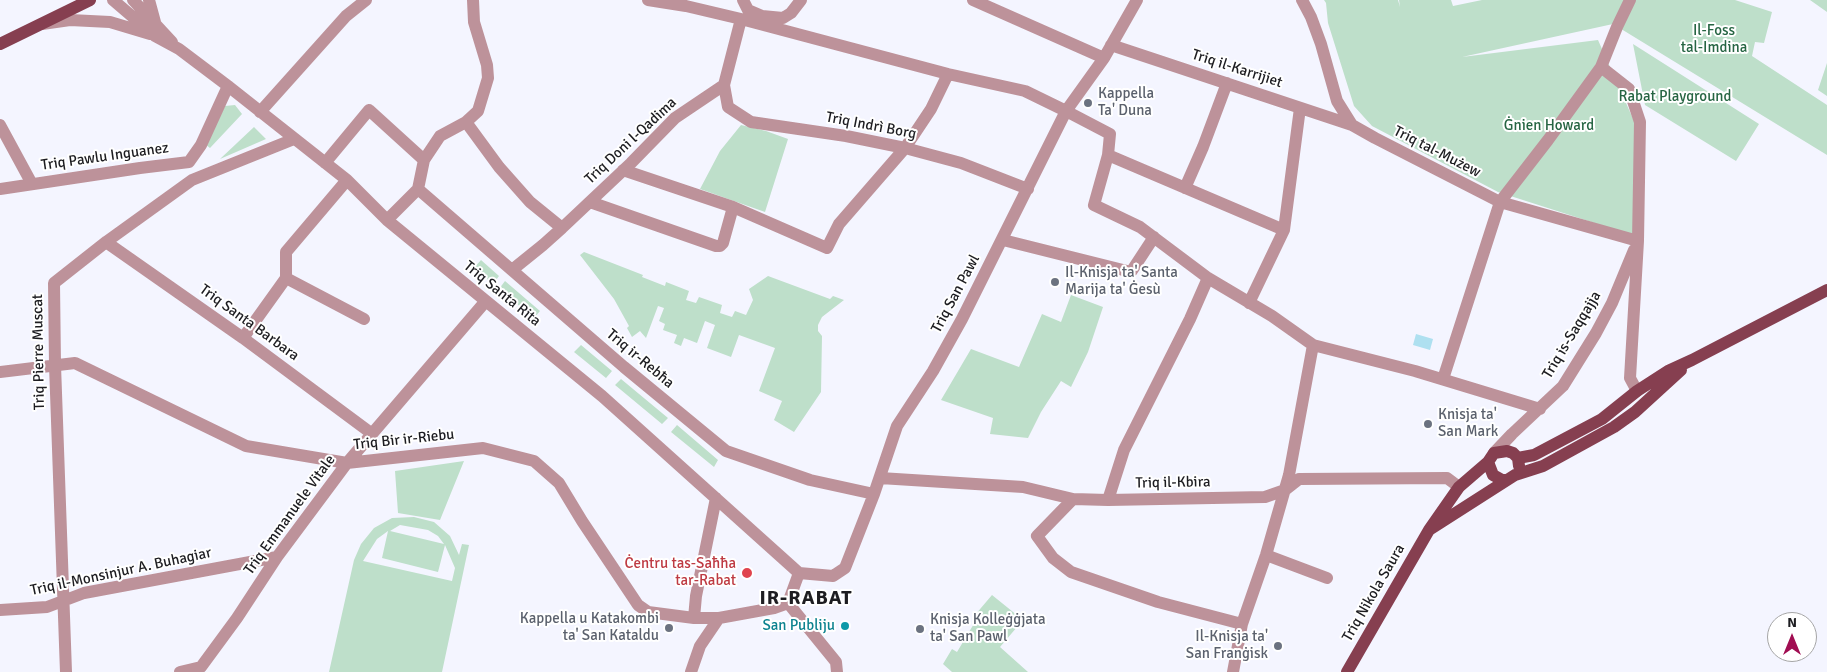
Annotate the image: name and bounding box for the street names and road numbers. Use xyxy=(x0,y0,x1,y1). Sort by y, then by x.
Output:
street label: Triq il-Karrijiet xyxy=(1189,46,1285,92)
street label: Triq Doni l-Qadima xyxy=(581,94,681,188)
street label: Triq Indrì Borg xyxy=(824,108,918,144)
street label: Triq tal-Mużew xyxy=(1391,122,1483,182)
street label: Triq Pawlu Inguanez xyxy=(40,139,170,175)
street label: Triq San Pawl xyxy=(928,252,984,336)
street label: Triq Santa Rita xyxy=(460,257,544,331)
street label: Triq Santa Barbara xyxy=(196,281,302,365)
street label: Triq is-Saqqajja xyxy=(1539,288,1605,382)
street label: Triq Pierre Muscat xyxy=(29,294,49,410)
street label: Triq ir-Rebħa xyxy=(603,326,677,392)
street label: Triq Bir ir-Riebu xyxy=(353,426,455,454)
street label: Triq Emmanuele Vitale xyxy=(240,452,340,578)
street label: Triq il-Kbira xyxy=(1135,473,1211,493)
street label: Triq Nikola Saura xyxy=(1339,541,1409,645)
street label: Triq il-Monsinjur A. Buhagiar xyxy=(29,544,213,600)

